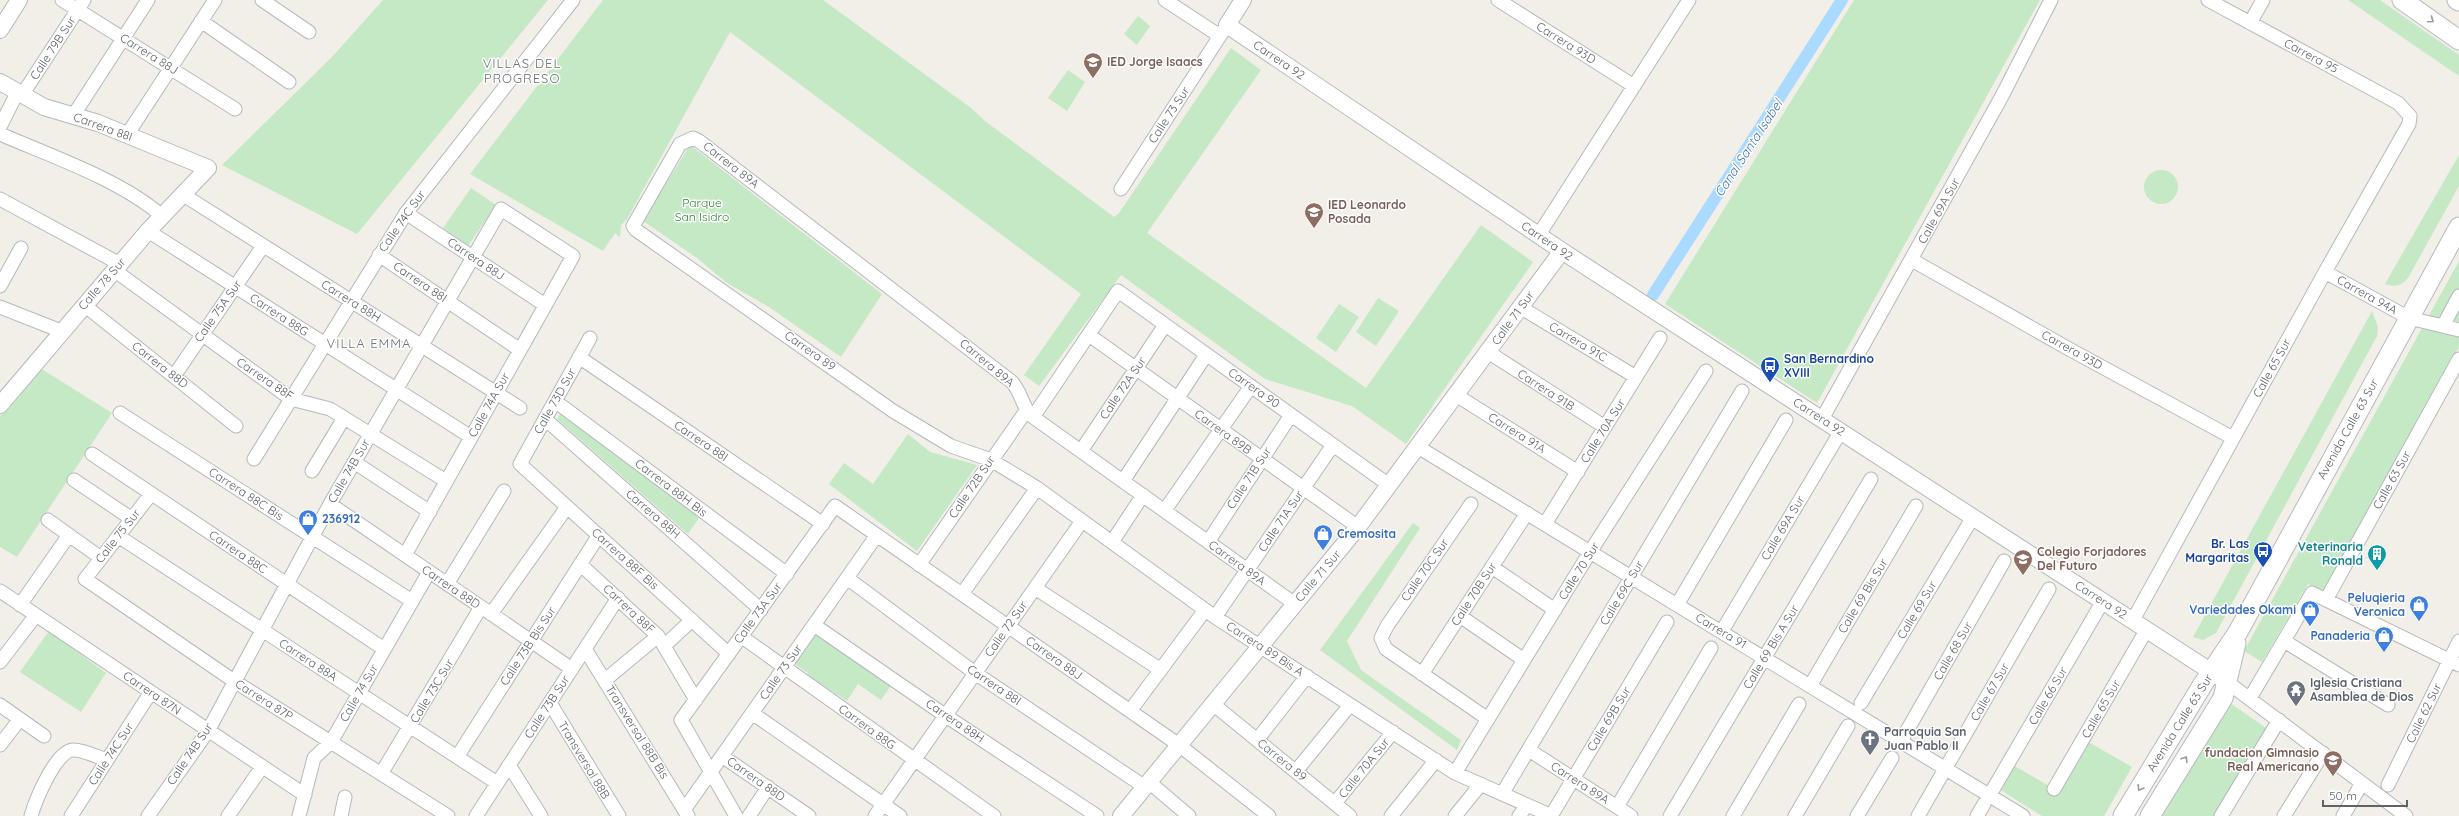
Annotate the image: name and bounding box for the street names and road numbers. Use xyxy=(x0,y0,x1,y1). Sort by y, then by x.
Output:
street label: Calle 79B Sur xyxy=(26,13,79,82)
street label: Carrera 93D xyxy=(1534,18,1599,67)
street label: Carrera 88J xyxy=(117,30,181,77)
street label: Carrera 95 xyxy=(2282,35,2341,76)
street label: Carrera 92 xyxy=(1251,37,1308,83)
street label: Calle 73 Sur xyxy=(1145,83,1193,146)
street label: Carrera 88I xyxy=(72,109,135,144)
street label: Carrera 89A xyxy=(700,138,762,191)
street label: Calle 69A Sur xyxy=(1914,175,1963,246)
street label: Calle 74C Sur xyxy=(375,187,429,254)
street label: Carrera 92 xyxy=(1519,218,1576,264)
street label: Carrera 88J xyxy=(445,234,508,283)
street label: Calle 78 Sur xyxy=(75,254,129,313)
street label: Carrera 88I xyxy=(390,258,450,305)
street label: Carrera 94A xyxy=(2334,272,2400,317)
street label: Calle 75A Sur xyxy=(191,276,245,345)
street label: Carrera 88H xyxy=(319,276,384,325)
street label: Calle 71 Sur xyxy=(1488,287,1537,348)
street label: Carrera 88G xyxy=(247,290,312,339)
street label: Carrera 91C xyxy=(1547,318,1610,365)
street label: Carrera 93D xyxy=(2039,327,2106,373)
street label: Carrera 89 xyxy=(782,328,839,374)
street label: Carrera 89A xyxy=(957,335,1018,390)
street label: Calle 65 Sur xyxy=(2249,335,2294,400)
street label: Carrera 88D xyxy=(129,338,192,392)
street label: Calle 72A Sur xyxy=(1096,353,1149,422)
street label: Carrera 88F xyxy=(234,354,297,403)
street label: Carrera 90 xyxy=(1226,364,1283,411)
street label: Calle 73D Sur xyxy=(530,365,579,436)
street label: Carrera 91B xyxy=(1515,366,1578,414)
street label: Calle 74A Sur xyxy=(465,369,513,440)
street label: Avenida Calle 63 Sur xyxy=(2314,376,2382,482)
street label: Carrera 92 xyxy=(1790,394,1848,439)
street label: Calle 70A Sur xyxy=(1577,395,1628,466)
street label: Carrera 89B xyxy=(1192,406,1255,457)
street label: Carrera 91A xyxy=(1486,409,1549,456)
street label: Carrera 88I xyxy=(671,417,731,464)
street label: Calle 74B Sur xyxy=(324,436,373,506)
street label: Calle 71B Sur xyxy=(1223,444,1274,512)
street label: Calle 63 Sur xyxy=(2369,447,2414,512)
street label: Calle 72B Sur xyxy=(945,452,998,521)
street label: Carrera 88H Bis xyxy=(632,456,710,520)
street label: Carrera 88C Bis xyxy=(206,464,287,523)
street label: Carrera 88H xyxy=(623,486,683,542)
street label: Calle 71A Sur xyxy=(1255,487,1307,554)
street label: Calle 69A Sur xyxy=(1757,492,1808,563)
street label: Calle 75 Sur xyxy=(92,505,144,566)
street label: Carrera 88F Bis xyxy=(589,525,662,593)
street label: Carrera 88C xyxy=(206,527,270,577)
street label: Calle 70C Sur xyxy=(1397,535,1452,604)
street label: Carrera 89A xyxy=(1206,537,1269,588)
street label: Calle 70 Sur xyxy=(1555,539,1602,602)
street label: Calle 71 Sur xyxy=(1292,546,1344,605)
street label: Calle 69 Bis Sur xyxy=(1834,555,1891,636)
street label: Calle 69C Sur xyxy=(1596,557,1647,628)
street label: Calle 70B Sur xyxy=(1447,559,1500,628)
street label: Carrera 88D xyxy=(419,561,484,612)
street label: Carrera 92 xyxy=(2072,577,2130,622)
street label: Calle 69 Sur xyxy=(1893,578,1940,642)
street label: Calle 73A Sur xyxy=(730,579,785,646)
street label: Carrera 88F xyxy=(600,581,659,637)
street label: Calle 72 Sur xyxy=(981,598,1031,660)
street label: Calle 69 Bis A Sur xyxy=(1740,602,1802,692)
street label: Calle 73B Bis Sur xyxy=(496,603,559,688)
street label: Carrera 91 xyxy=(1693,609,1750,652)
street label: Carrera 89 Bis A xyxy=(1224,618,1307,679)
street label: Calle 68 Sur xyxy=(1930,619,1975,683)
street label: Carrera 88J xyxy=(1023,633,1086,683)
street label: Carrera 88A xyxy=(276,635,340,684)
street label: Calle 73 Sur xyxy=(756,641,805,702)
street label: Calle 73C Sur xyxy=(407,656,457,726)
street label: Calle 67 Sur xyxy=(1967,660,2012,723)
street label: Calle 74 Sur xyxy=(336,661,381,724)
street label: Carrera 88I xyxy=(964,661,1024,708)
street label: Calle 66 Sur xyxy=(2025,664,2070,728)
street label: Carrera 87N xyxy=(120,668,184,718)
street label: Avenida Calle 63 Sur xyxy=(2143,671,2216,774)
street label: Calle 73B Sur xyxy=(521,672,573,741)
street label: Carrera 87P xyxy=(233,676,296,723)
street label: Calle 65 Sur xyxy=(2078,677,2124,741)
street label: Calle 62 Sur xyxy=(2403,680,2445,745)
street label: Transversal 88B Bis xyxy=(603,682,672,782)
street label: Calle 69B Sur xyxy=(1583,683,1634,754)
street label: Carrera 88H xyxy=(923,695,987,746)
street label: Carrera 88G xyxy=(836,701,899,752)
street label: Transversal 88B xyxy=(555,718,614,802)
street label: Calle 74C Sur xyxy=(85,719,137,788)
street label: Calle 74B Sur xyxy=(163,719,216,788)
street label: Calle 70A Sur xyxy=(1335,734,1393,801)
street label: Carrera 89 xyxy=(1255,735,1310,784)
street label: Carrera 88D xyxy=(724,753,789,804)
street label: Carrera 89A xyxy=(1548,758,1613,807)

